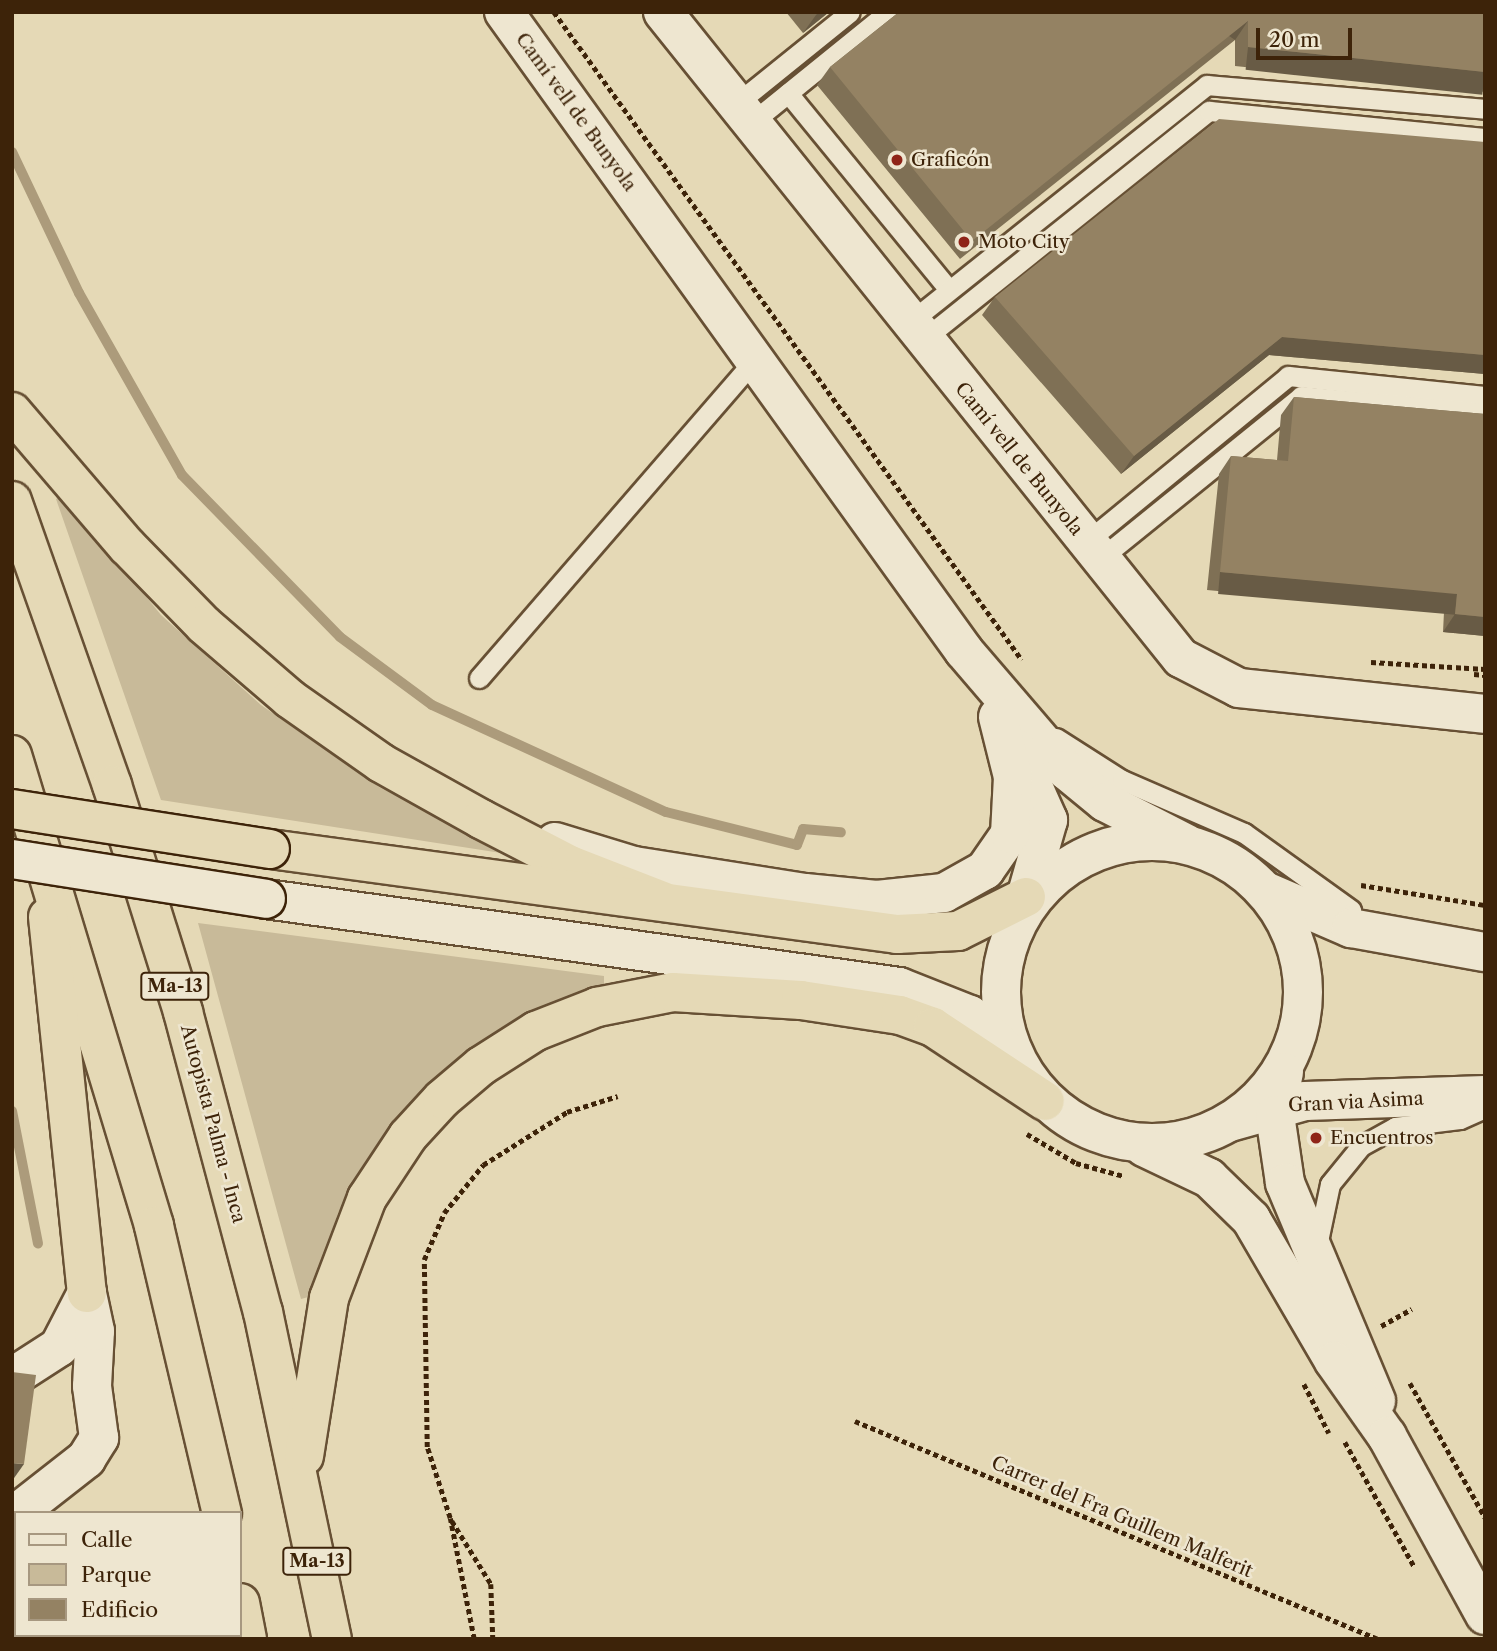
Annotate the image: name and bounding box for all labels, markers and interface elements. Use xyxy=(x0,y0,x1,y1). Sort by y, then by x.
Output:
scale bar xyxy=(1259,14,1355,58)
text: 20 m xyxy=(1269,27,1320,52)
street label: Camí vell de Bunyola xyxy=(511,28,641,196)
place label: Graficón xyxy=(911,149,990,171)
marker: Graficón xyxy=(889,152,905,168)
place label: Moto City xyxy=(978,231,1070,253)
marker: Moto City xyxy=(956,234,972,250)
street label: Camí vell de Bunyola xyxy=(950,378,1088,540)
road number: Ma-13 xyxy=(140,972,210,1001)
street label: Autopista Palma - Inca xyxy=(175,1022,251,1226)
street label: Gran via Asima xyxy=(1287,1087,1425,1117)
place label: Encuentros xyxy=(1330,1127,1434,1149)
marker: Encuentros xyxy=(1308,1130,1324,1146)
street label: Carrer del Fra Guillem Malferit xyxy=(988,1451,1256,1583)
legend xyxy=(14,1511,242,1637)
text: Calle xyxy=(81,1527,133,1552)
road number: Ma-13 xyxy=(282,1546,352,1576)
text: Parque xyxy=(81,1562,152,1587)
text: Edificio xyxy=(81,1597,158,1622)

